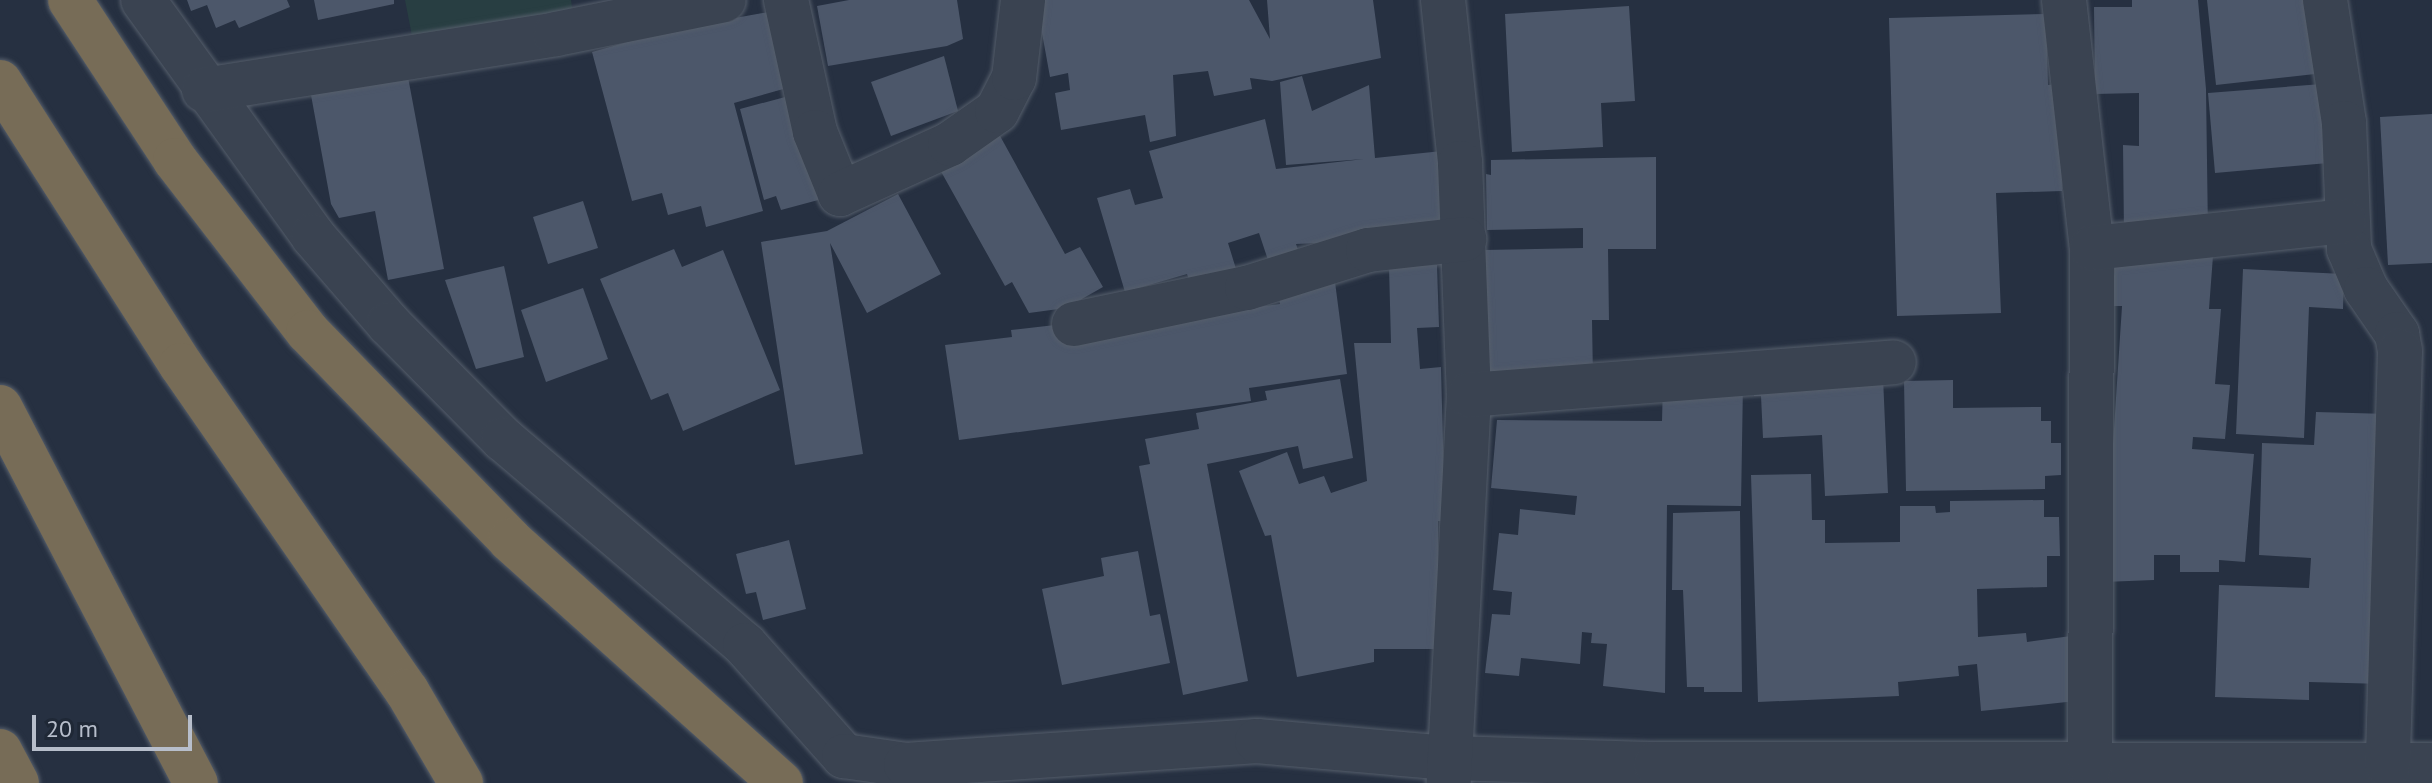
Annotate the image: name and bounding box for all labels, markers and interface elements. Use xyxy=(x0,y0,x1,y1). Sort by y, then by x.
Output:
scale bar xyxy=(36,699,196,749)
text: 20 m xyxy=(46,713,98,744)

